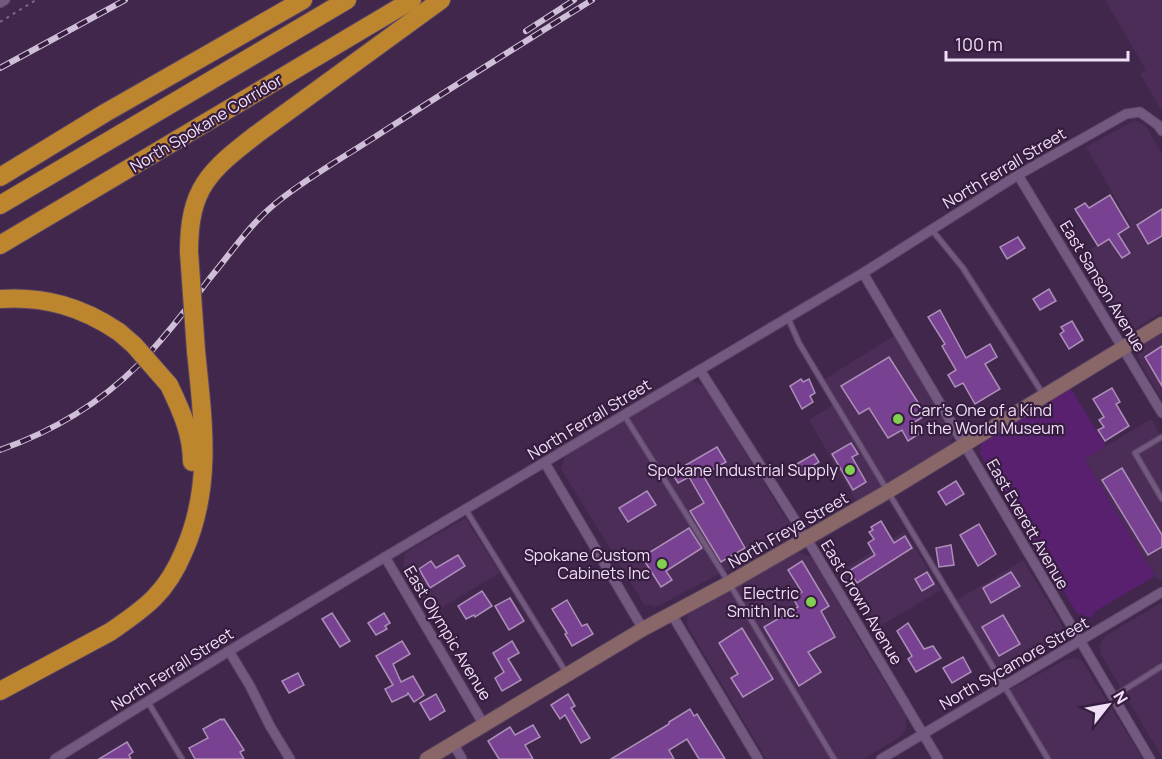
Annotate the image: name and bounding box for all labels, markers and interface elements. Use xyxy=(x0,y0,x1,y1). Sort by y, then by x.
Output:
scale bar xyxy=(946,24,1128,62)
text: 100 m xyxy=(955,32,1003,56)
street label: North Spokane Corridor xyxy=(126,69,286,177)
street label: North Ferrall Street xyxy=(938,122,1070,214)
street label: East Sanson Avenue xyxy=(1055,216,1151,356)
street label: North Ferrall Street xyxy=(523,373,655,465)
place label: Carr's One of a Kind in the World Museum xyxy=(910,399,1064,439)
marker: Carr's One of a Kind in the World Museum xyxy=(891,412,905,426)
street label: East Everett Avenue xyxy=(982,455,1074,593)
place label: Spokane Industrial Supply xyxy=(648,459,839,481)
marker: Spokane Industrial Supply xyxy=(843,463,857,477)
street label: North Freya Street xyxy=(724,487,852,573)
street label: East Crown Avenue xyxy=(816,535,908,669)
place label: Spokane Custom Cabinets Inc xyxy=(524,544,650,584)
marker: Spokane Custom Cabinets Inc xyxy=(655,557,669,571)
street label: East Olympic Avenue xyxy=(399,562,497,704)
place label: Electric Smith Inc. xyxy=(727,582,799,622)
marker: Electric Smith Inc. xyxy=(804,595,818,609)
street label: North Sycamore Street xyxy=(935,611,1093,715)
street label: North Ferrall Street xyxy=(107,623,237,715)
north arrow xyxy=(1078,675,1138,735)
text: N xyxy=(1108,687,1133,708)

